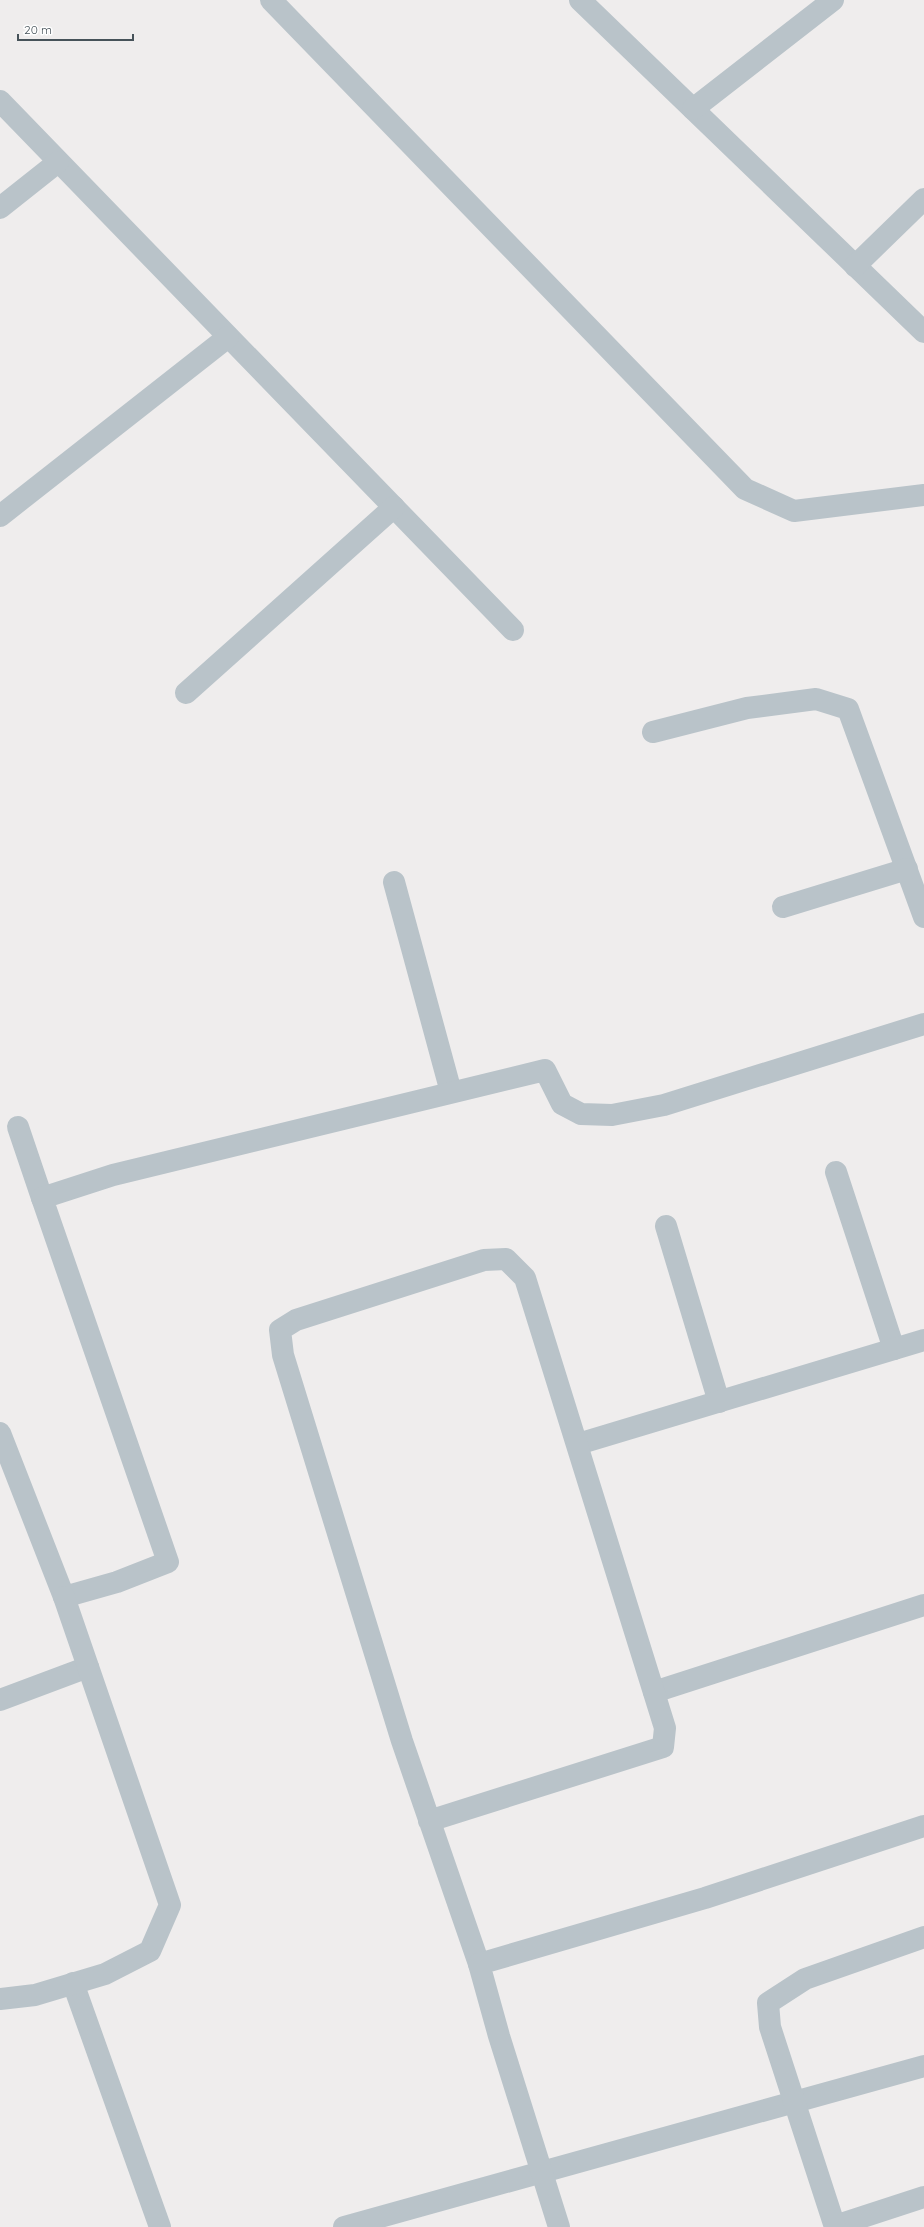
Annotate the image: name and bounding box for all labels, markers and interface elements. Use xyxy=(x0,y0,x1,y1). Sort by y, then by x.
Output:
scale bar xyxy=(18,16,133,42)
text: 20 m xyxy=(24,22,52,37)

